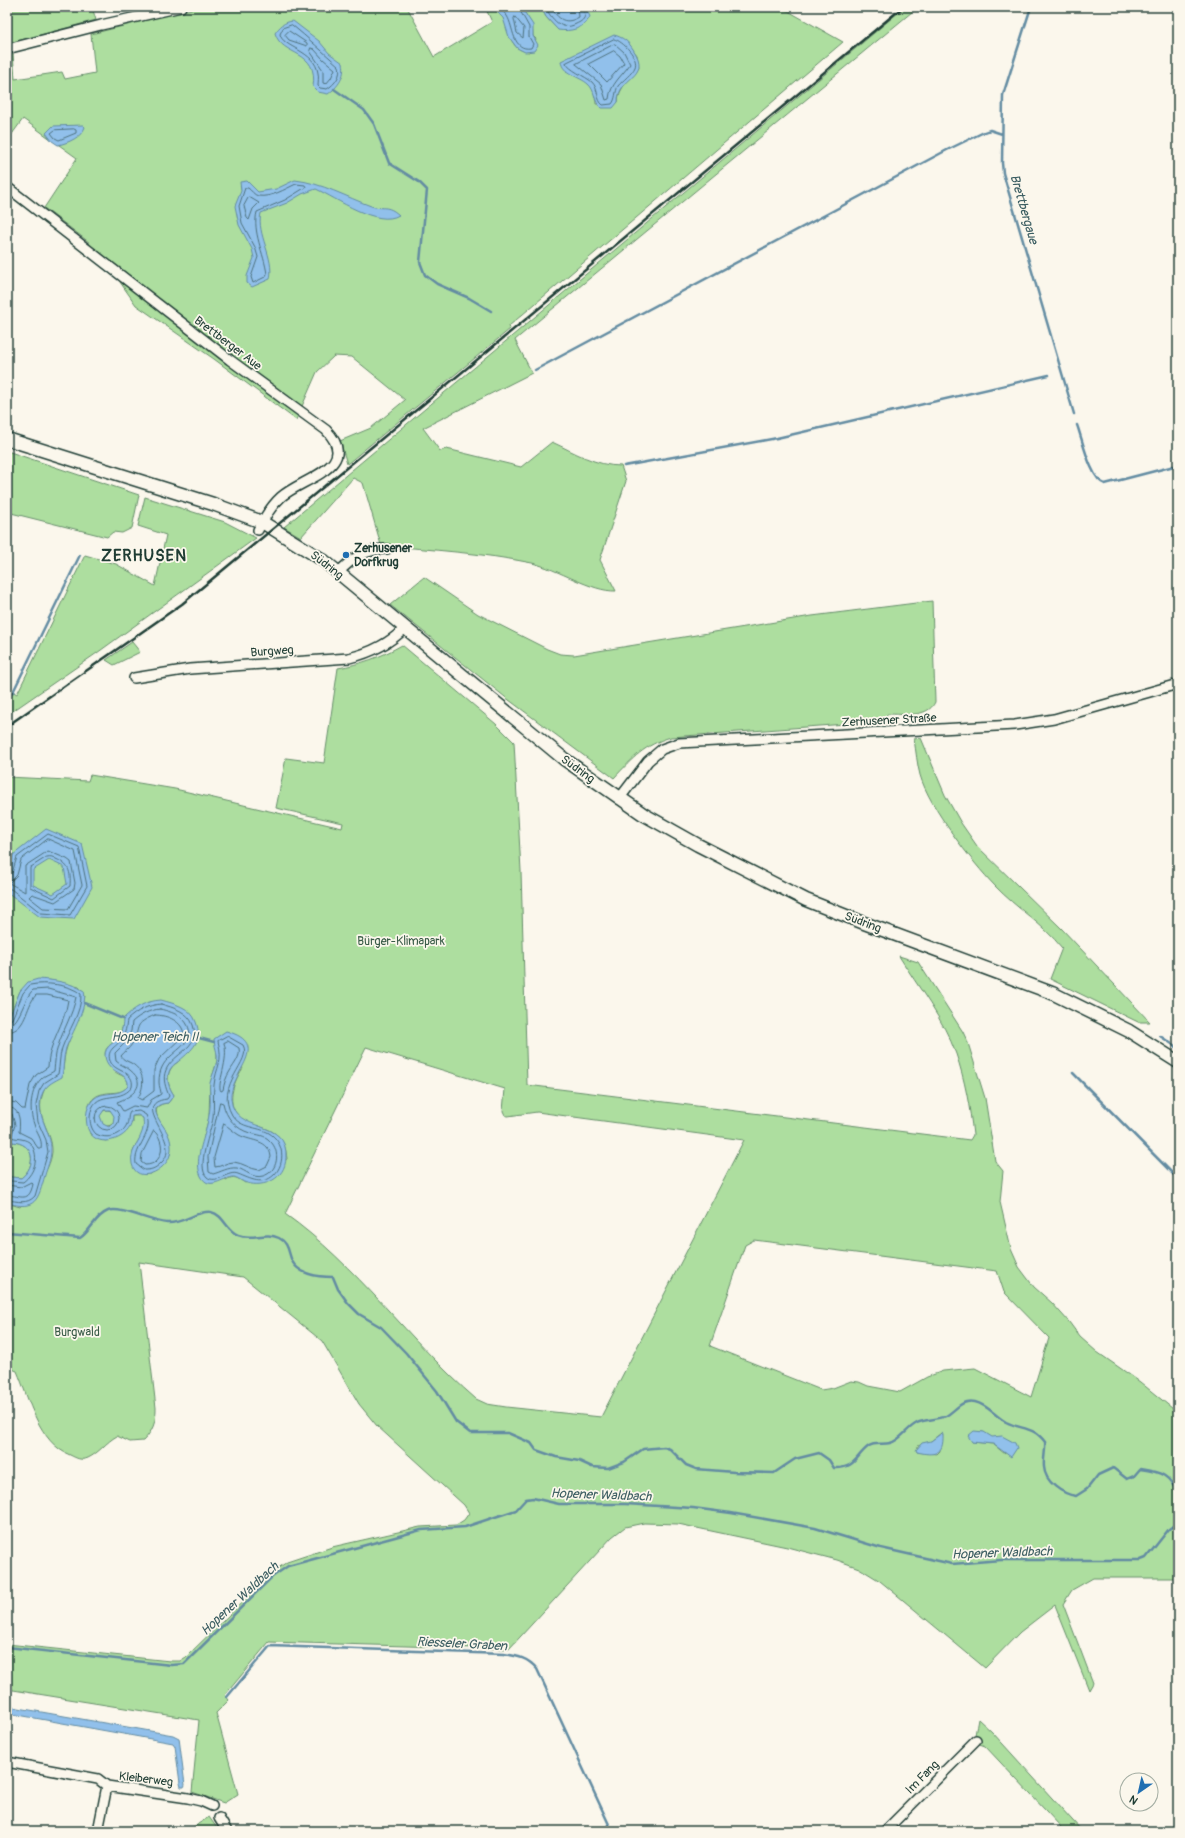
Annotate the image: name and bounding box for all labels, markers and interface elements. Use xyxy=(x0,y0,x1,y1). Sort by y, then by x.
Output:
water label: Brettbergaue xyxy=(1007,173,1042,247)
street label: Brettberger Aue xyxy=(191,313,264,374)
place label: Zerhusener Dorfkrug xyxy=(354,541,413,570)
district label: ZERHUSEN xyxy=(101,546,187,566)
street label: Südring xyxy=(307,548,346,583)
marker: Zerhusener Dorfkrug xyxy=(341,550,351,560)
street label: Burgweg xyxy=(250,643,294,660)
street label: Zerhusener Straße xyxy=(841,711,937,730)
street label: Südring xyxy=(558,752,598,787)
street label: Südring xyxy=(842,909,883,936)
park label: Bürger-Klimapark xyxy=(357,934,445,949)
water label: Hopener Teich II xyxy=(112,1029,200,1045)
park label: Burgwald xyxy=(54,1325,100,1340)
water label: Hopener Waldbach xyxy=(550,1485,652,1505)
water label: Hopener Waldbach xyxy=(951,1543,1053,1563)
water label: Hopener Waldbach xyxy=(197,1558,283,1639)
water label: Riesseler Graben xyxy=(416,1634,508,1654)
street label: Im Fang xyxy=(902,1757,942,1797)
street label: Kleiberweg xyxy=(118,1769,174,1790)
north arrow xyxy=(1119,1772,1159,1812)
text: N xyxy=(1127,1792,1140,1807)

